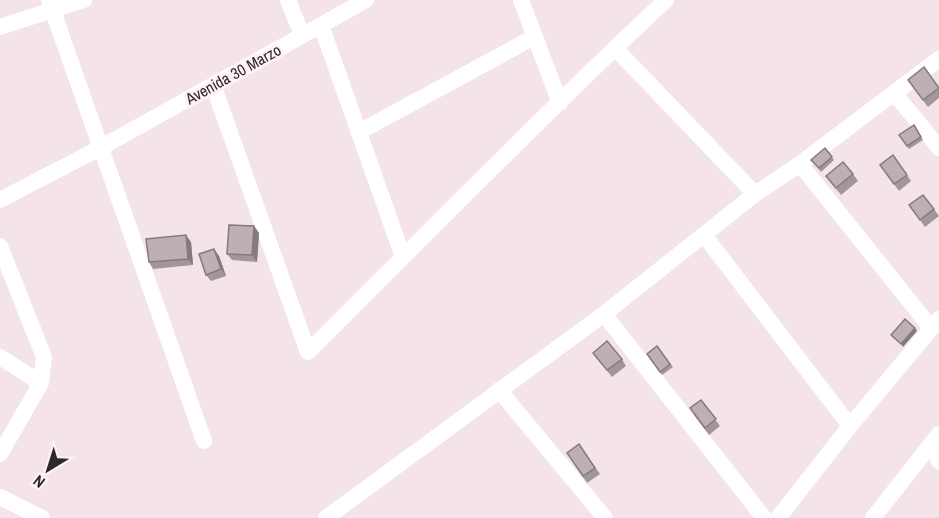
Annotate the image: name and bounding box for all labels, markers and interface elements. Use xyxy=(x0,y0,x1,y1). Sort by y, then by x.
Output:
street label: Avenida 30 Marzo xyxy=(180,39,285,110)
north arrow xyxy=(18,440,78,500)
text: N xyxy=(28,470,49,493)

